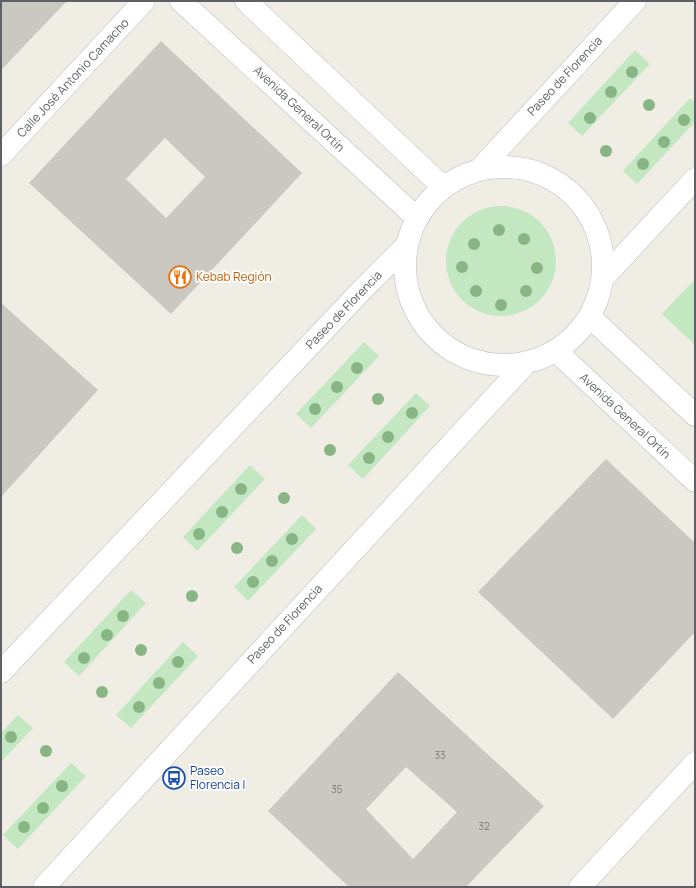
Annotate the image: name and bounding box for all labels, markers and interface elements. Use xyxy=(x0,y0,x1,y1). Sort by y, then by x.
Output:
street label: Calle José Antonio Camacho xyxy=(13,14,133,141)
street label: Paseo de Florencia xyxy=(523,32,606,119)
street label: Avenida General Ortín xyxy=(250,62,349,155)
restaurant icon: Kebab Región xyxy=(167,264,193,290)
street label: Paseo de Florencia xyxy=(302,267,386,353)
place label: Kebab Región xyxy=(196,268,272,285)
street label: Avenida General Ortín xyxy=(576,369,675,462)
street label: Paseo de Florencia xyxy=(243,580,326,667)
house number: 33 xyxy=(434,748,446,762)
place label: Paseo Florencia I xyxy=(190,762,245,793)
bus stop icon: Paseo Florencia I xyxy=(161,765,187,791)
house number: 35 xyxy=(331,782,343,796)
house number: 32 xyxy=(478,819,490,833)

